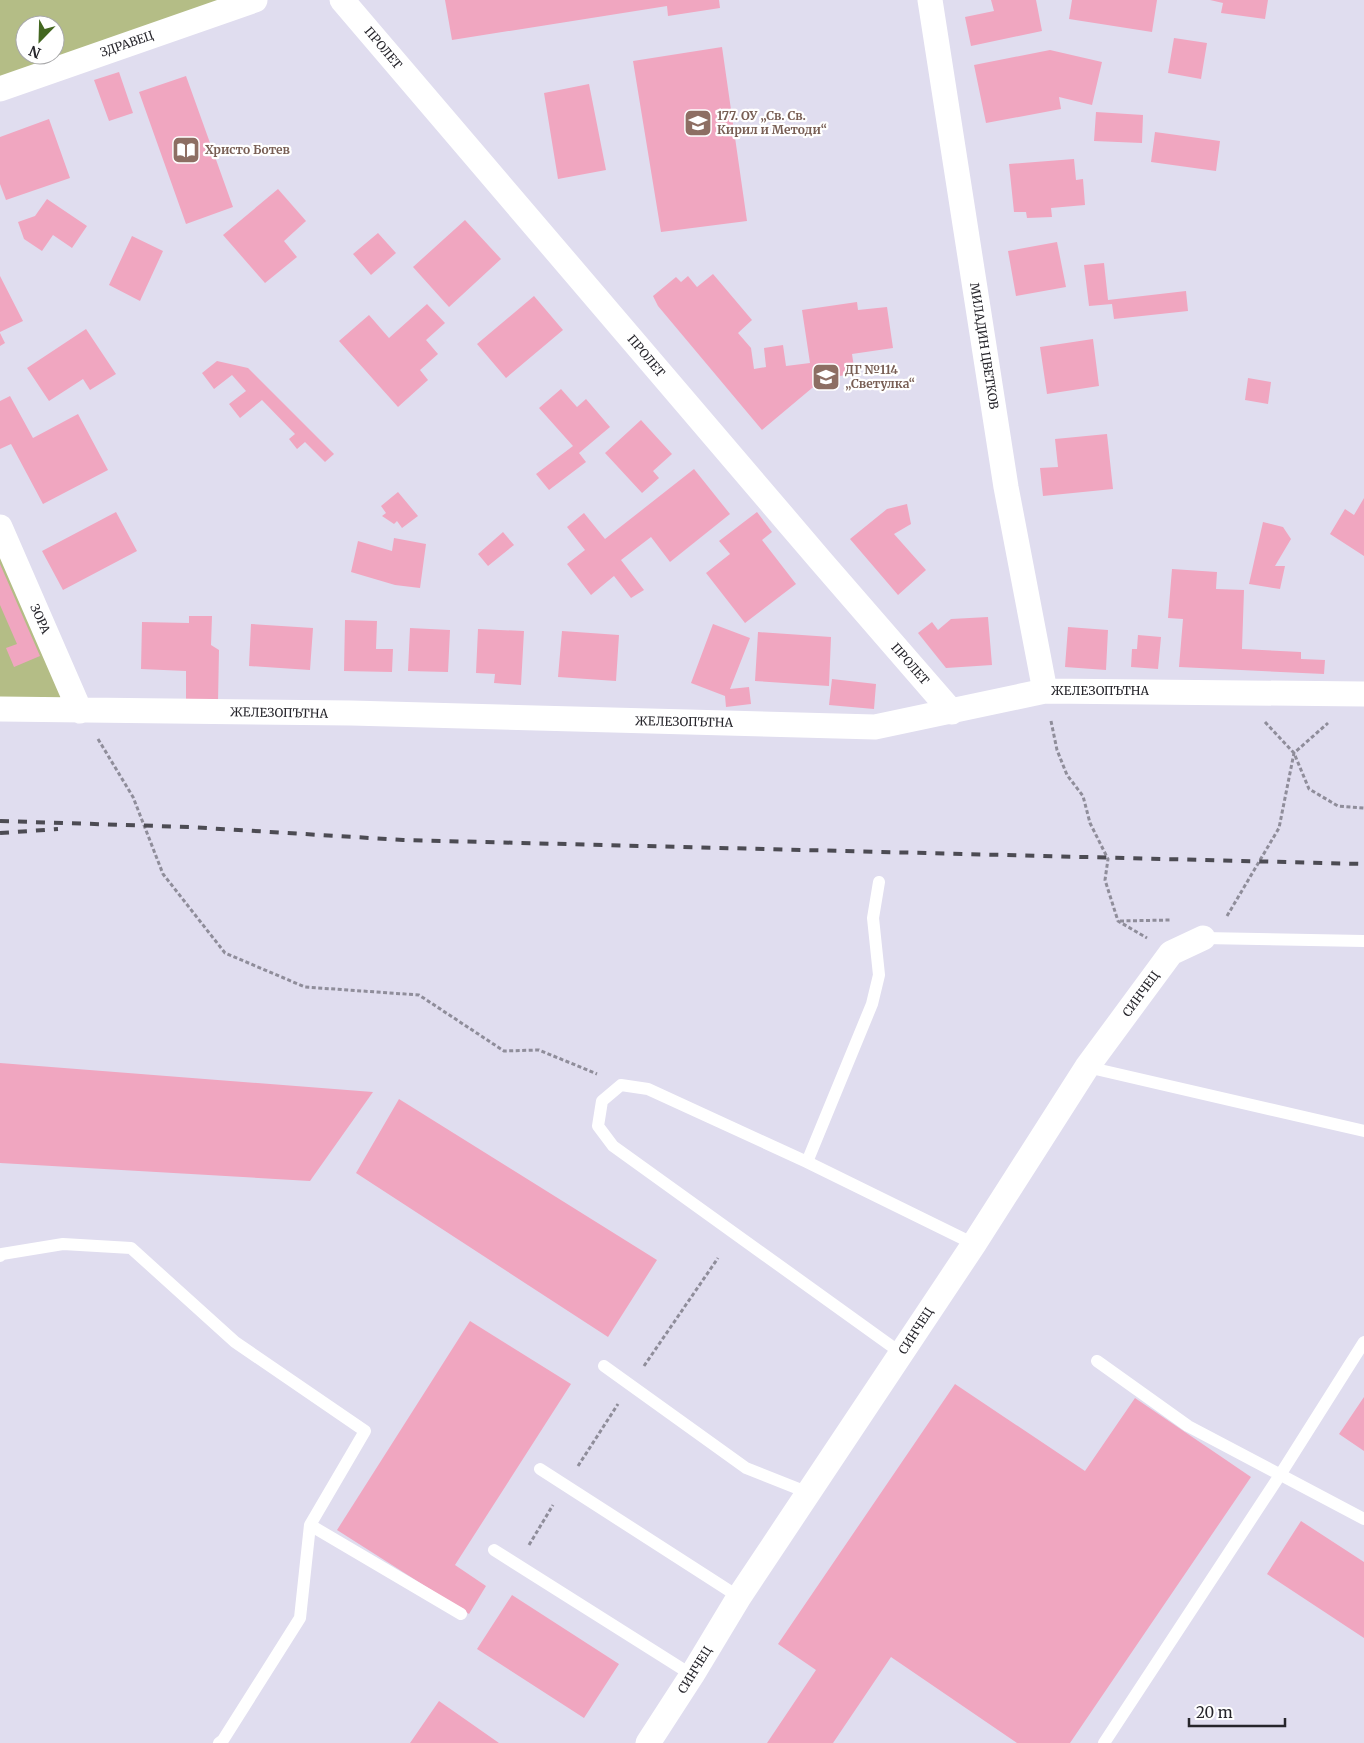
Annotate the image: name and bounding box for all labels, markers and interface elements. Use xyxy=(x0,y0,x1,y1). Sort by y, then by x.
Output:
north arrow xyxy=(15,15,65,65)
street label: ПРОЛЕТ xyxy=(361,24,406,72)
street label: ЗДРАВЕЦ xyxy=(98,27,156,60)
text: N xyxy=(26,42,44,62)
school or university icon: 177. ОУ „Св. Св. Кирил и Методи“ xyxy=(683,108,713,138)
place label: 177. ОУ „Св. Св. Кирил и Методи“ xyxy=(717,108,827,137)
library icon: Христо Ботев xyxy=(171,135,201,165)
place label: Христо Ботев xyxy=(205,142,290,157)
street label: МИЛАДИН ЦВЕТКОВ xyxy=(967,282,1002,410)
street label: ПРОЛЕТ xyxy=(624,332,669,380)
school or university icon: ДГ №114 „Светулка“ xyxy=(811,362,841,392)
place label: ДГ №114 „Светулка“ xyxy=(845,362,915,391)
street label: ЗОРА xyxy=(27,602,54,636)
street label: ПРОЛЕТ xyxy=(888,640,933,688)
street label: ЖЕЛЕЗОПЪТНА xyxy=(1051,683,1149,698)
street label: ЖЕЛЕЗОПЪТНА xyxy=(230,704,329,721)
street label: ЖЕЛЕЗОПЪТНА xyxy=(635,713,734,730)
street label: СИНЧЕЦ xyxy=(1119,968,1162,1019)
street label: СИНЧЕЦ xyxy=(895,1305,936,1357)
street label: СИНЧЕЦ xyxy=(674,1643,715,1696)
scale bar xyxy=(1189,1696,1285,1728)
text: 20 m xyxy=(1196,1703,1233,1722)

